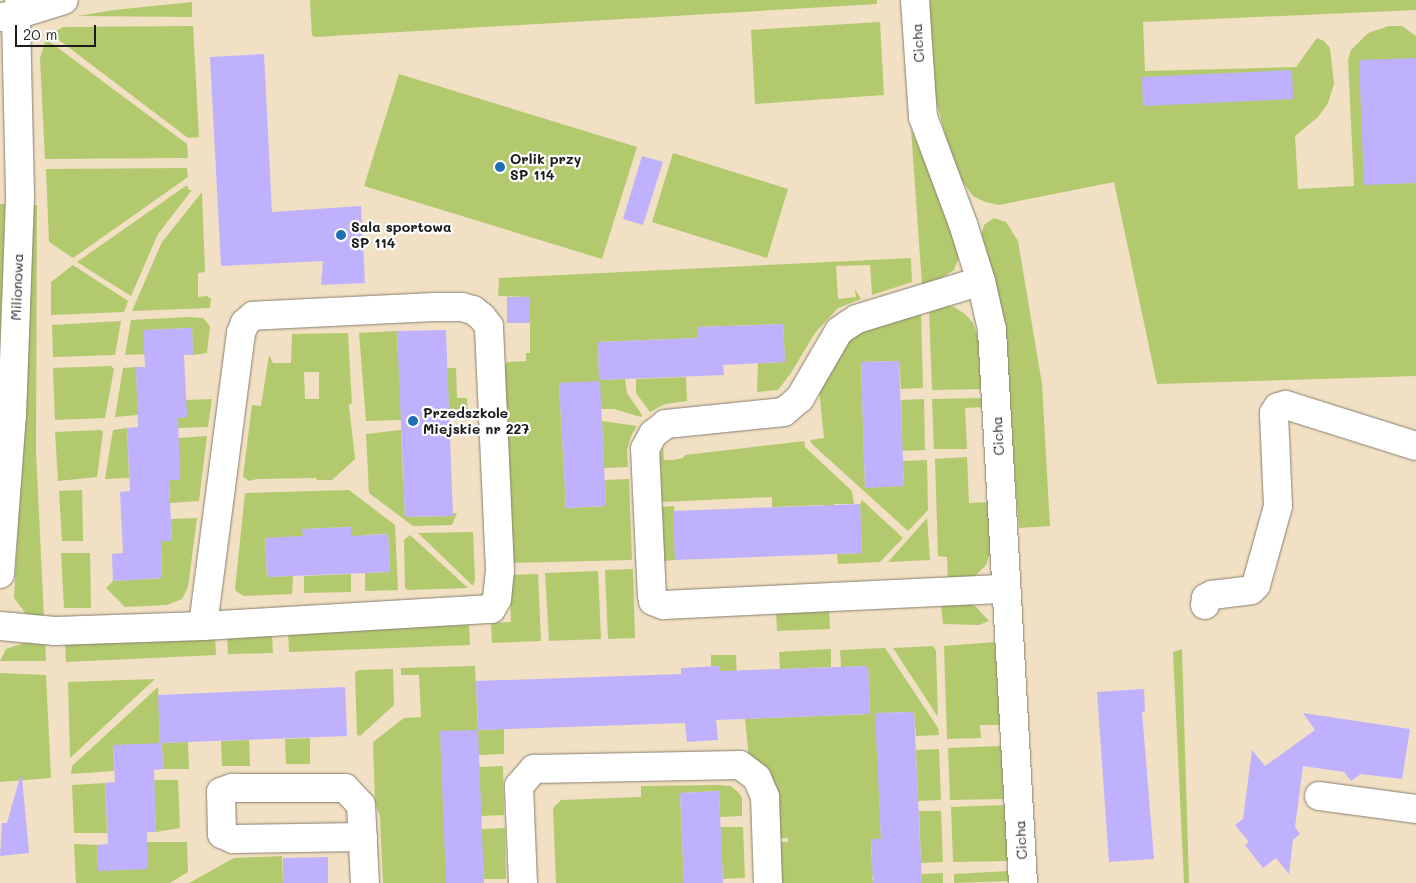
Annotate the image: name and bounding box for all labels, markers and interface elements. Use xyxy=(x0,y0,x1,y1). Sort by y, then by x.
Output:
scale bar xyxy=(18,15,99,47)
street label: Cicha xyxy=(908,23,928,63)
text: 20 m xyxy=(23,24,57,44)
place label: Orlik przy SP 114 xyxy=(510,151,581,184)
marker: Orlik przy SP 114 xyxy=(494,161,506,173)
place label: Sala sportowa SP 114 xyxy=(351,219,452,252)
marker: Sala sportowa SP 114 xyxy=(335,229,347,241)
street label: Milionowa xyxy=(7,253,27,321)
place label: Przedszkole Miejskie nr 227 xyxy=(423,405,529,438)
marker: Przedszkole Miejskie nr 227 xyxy=(407,415,419,427)
street label: Cicha xyxy=(989,416,1007,456)
street label: Cicha xyxy=(1012,820,1030,860)

